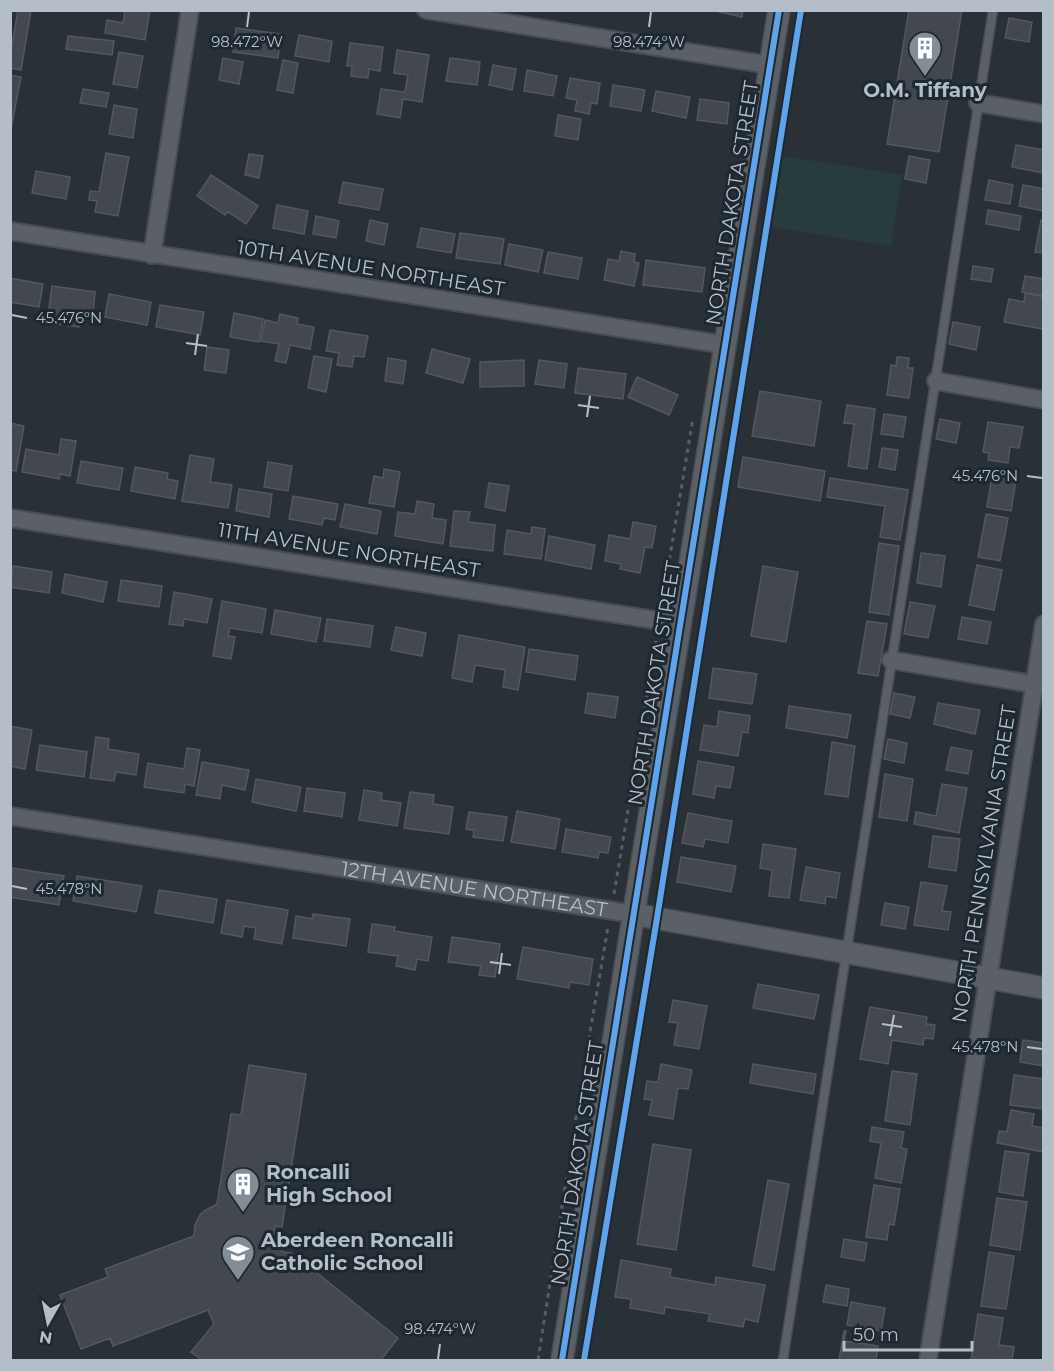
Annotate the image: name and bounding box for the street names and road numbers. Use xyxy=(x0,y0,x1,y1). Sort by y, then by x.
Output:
street label: NORTH DAKOTA STREET xyxy=(701,78,763,327)
street label: 10TH AVENUE NORTHEAST xyxy=(235,235,507,301)
street label: 11TH AVENUE NORTHEAST xyxy=(216,517,482,583)
street label: NORTH DAKOTA STREET xyxy=(623,558,685,807)
street label: NORTH PENNSYLVANIA STREET xyxy=(947,703,1021,1025)
street label: 12TH AVENUE NORTHEAST xyxy=(339,856,610,922)
street label: NORTH DAKOTA STREET xyxy=(546,1038,608,1287)

